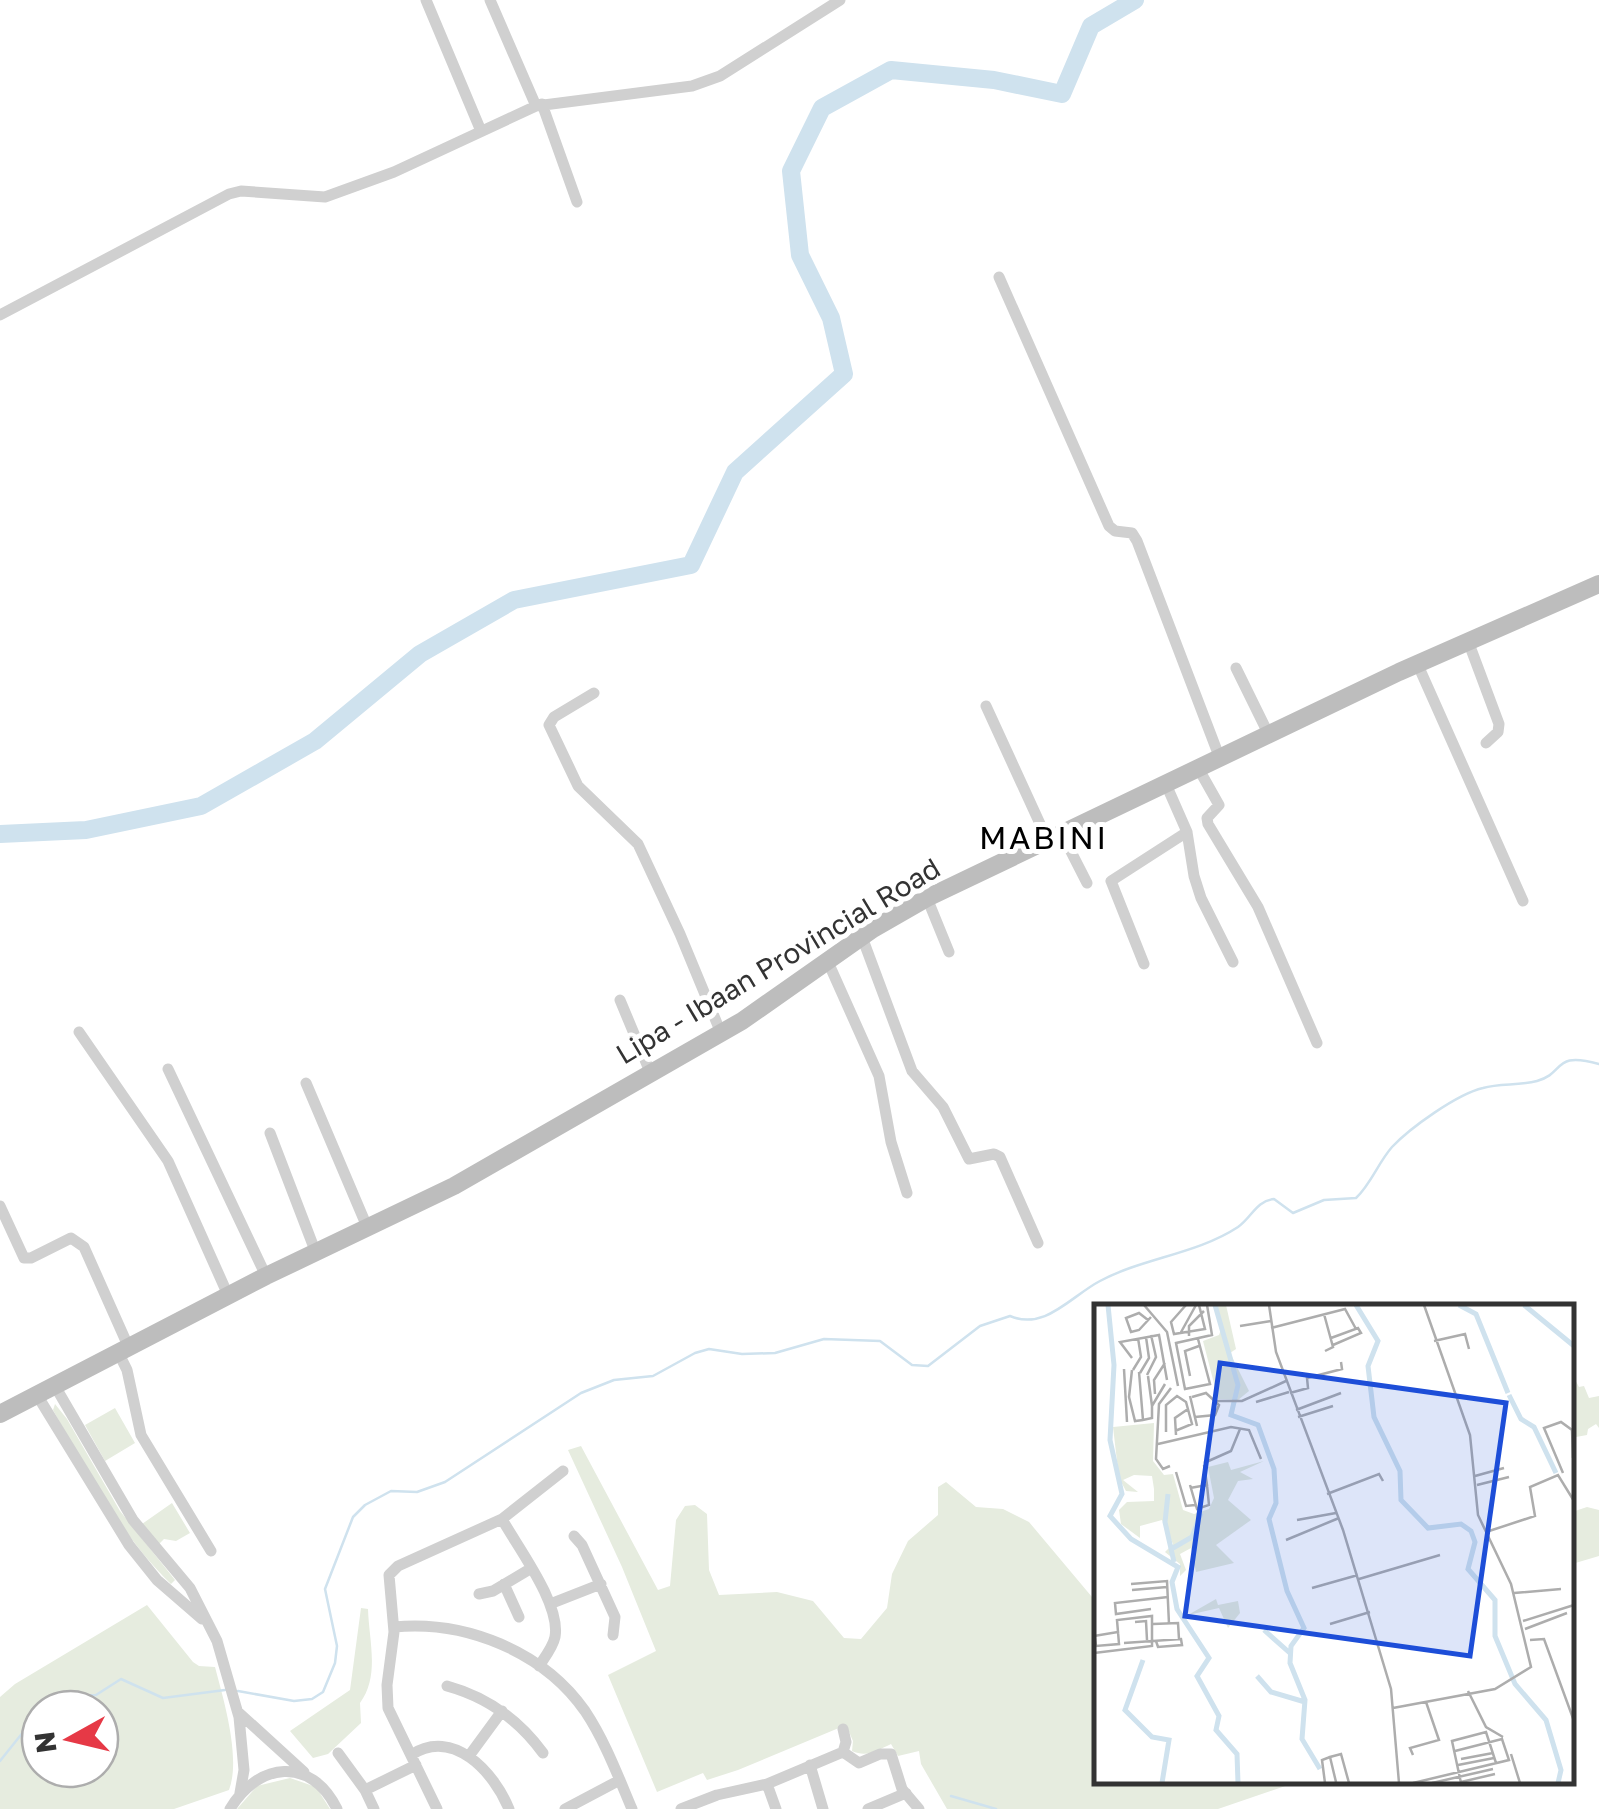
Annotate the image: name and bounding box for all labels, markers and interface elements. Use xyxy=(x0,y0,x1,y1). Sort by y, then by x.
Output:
district label: MABINI xyxy=(979,818,1109,856)
street label: Lipa - Ibaan Provincial Road xyxy=(610,851,946,1070)
inset map xyxy=(1094,1304,1574,1784)
north arrow xyxy=(20,1689,120,1789)
text: N xyxy=(27,1730,63,1755)

